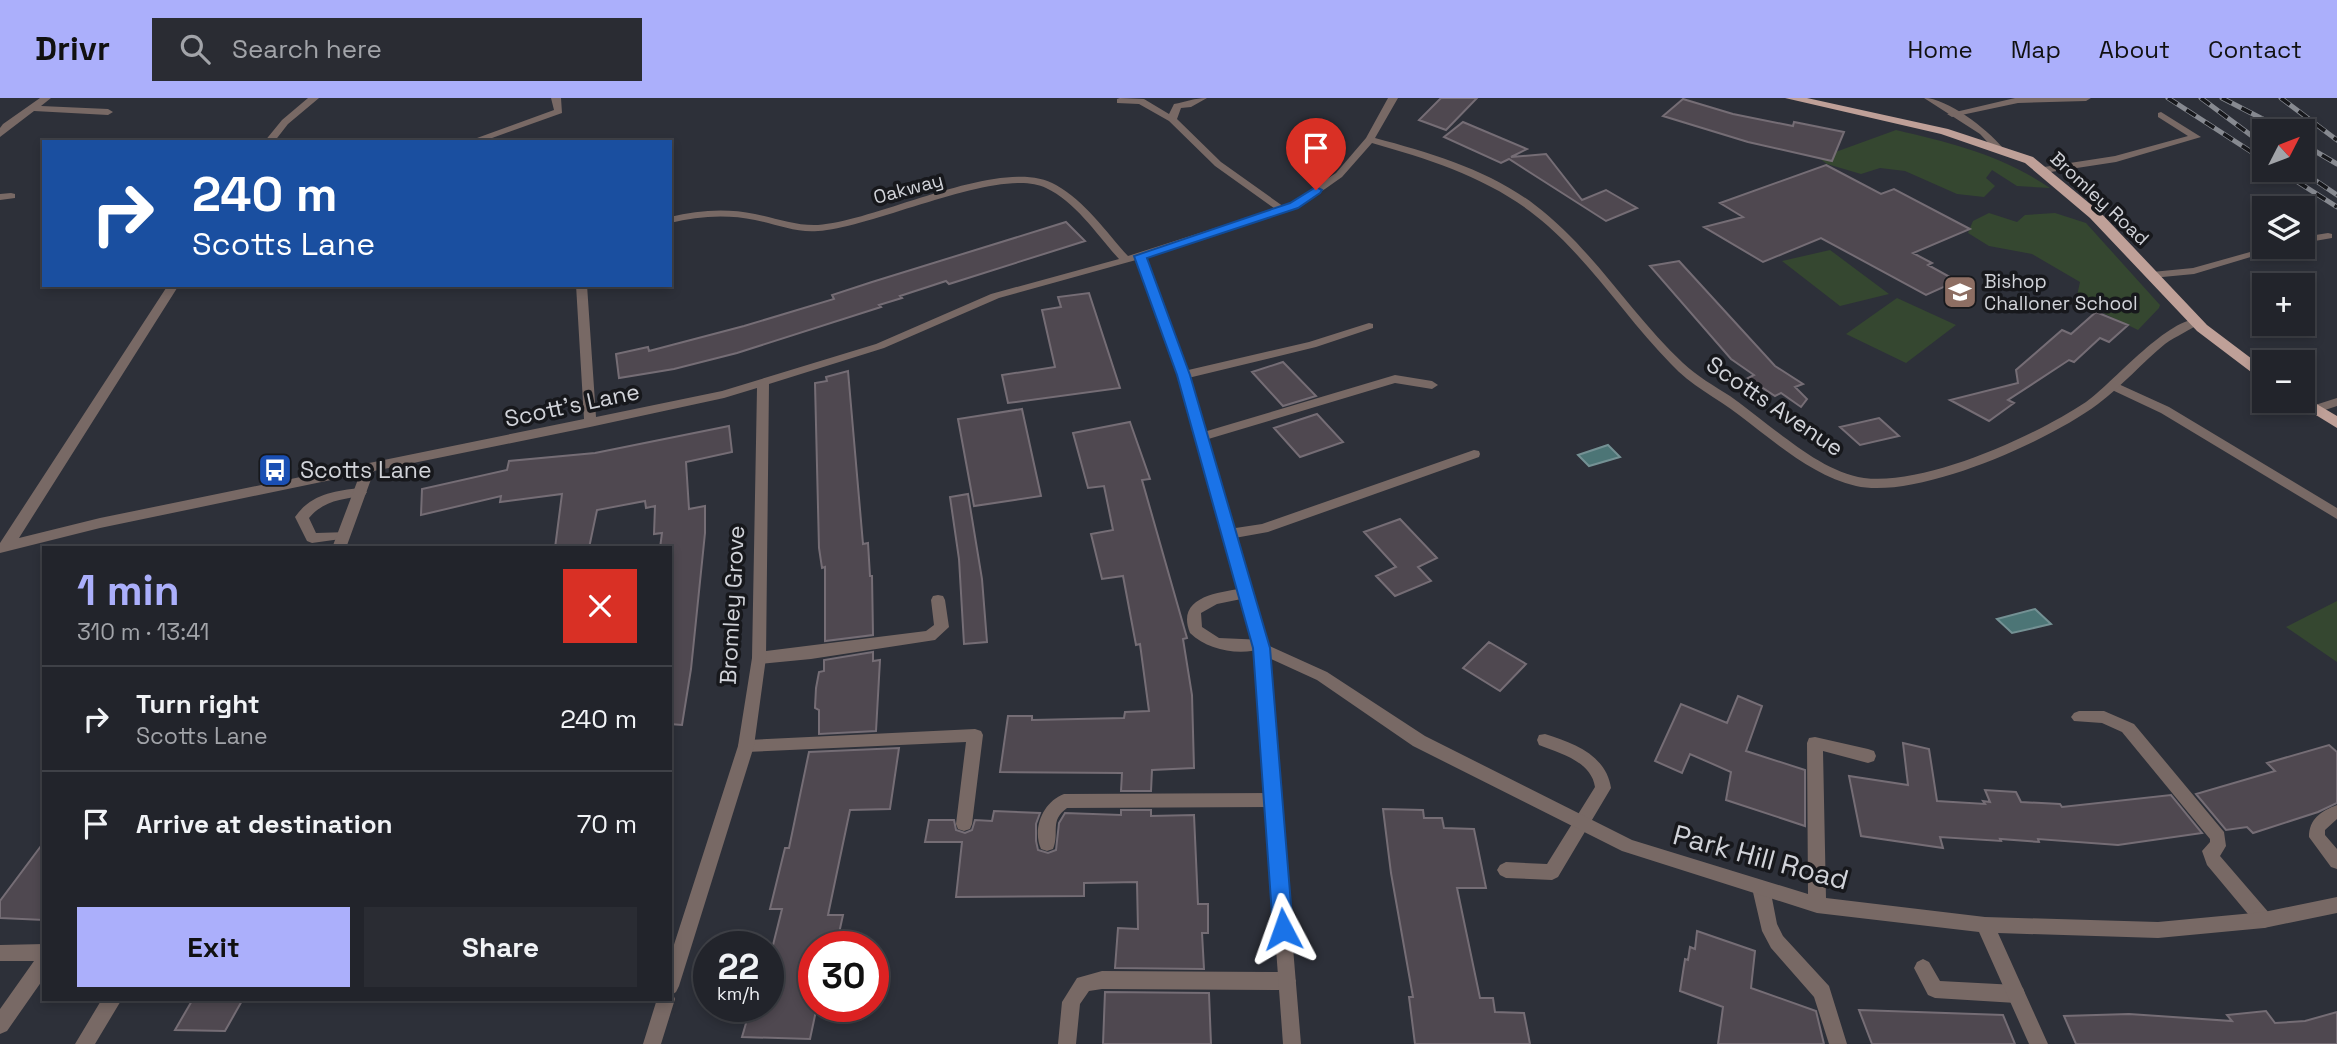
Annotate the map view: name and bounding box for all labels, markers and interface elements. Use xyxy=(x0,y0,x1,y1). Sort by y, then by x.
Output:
search box xyxy=(152,18,642,81)
text: Drivr xyxy=(35,28,110,70)
icon: search xyxy=(176,30,214,68)
text: Search here xyxy=(232,32,382,66)
text: Home xyxy=(1907,34,1973,65)
text: Map xyxy=(2011,34,2061,65)
text: About xyxy=(2099,34,2170,65)
text: Contact xyxy=(2208,34,2302,65)
pin xyxy=(1286,118,1346,190)
north arrow xyxy=(2252,119,2315,182)
map controls xyxy=(2252,119,2315,413)
icon: arrive xyxy=(1297,129,1335,167)
street label: Bromley Road xyxy=(2045,146,2154,251)
text: 240 m xyxy=(192,163,338,225)
street label: Oakway xyxy=(870,167,946,210)
icon: right xyxy=(77,168,168,259)
button: layers xyxy=(2252,196,2315,259)
text: Scotts Lane xyxy=(192,224,375,264)
place label: Bishop Challoner School xyxy=(1984,269,2138,316)
school or university icon: Bishop Challoner School xyxy=(1941,273,1979,311)
button: + xyxy=(2252,273,2315,336)
street label: Scotts Avenue xyxy=(1701,349,1849,463)
button: − xyxy=(2252,350,2315,413)
street label: Scott's Lane xyxy=(502,376,642,434)
bus stop icon: Scotts Lane xyxy=(256,451,294,489)
place label: Scotts Lane xyxy=(300,455,432,485)
street label: Bromley Grove xyxy=(713,525,751,685)
text: 1 min xyxy=(77,564,180,617)
button: close xyxy=(563,569,637,643)
text: 310 m · 13:41 xyxy=(77,617,209,647)
text: Turn right xyxy=(136,687,260,721)
icon: right xyxy=(77,700,115,738)
text: 240 m xyxy=(560,702,637,736)
text: Scotts Lane xyxy=(136,721,268,751)
icon: arrive xyxy=(77,805,115,843)
text: Arrive at destination xyxy=(136,807,393,841)
text: 70 m xyxy=(577,807,637,841)
street label: Park Hill Road xyxy=(1669,816,1853,898)
position arrow xyxy=(1246,892,1320,966)
button: Exit xyxy=(77,907,350,987)
button: Share xyxy=(364,907,637,987)
speed limit sign: 30 xyxy=(798,931,889,1022)
text: 22 xyxy=(718,945,759,989)
text: km/h xyxy=(717,982,760,1005)

